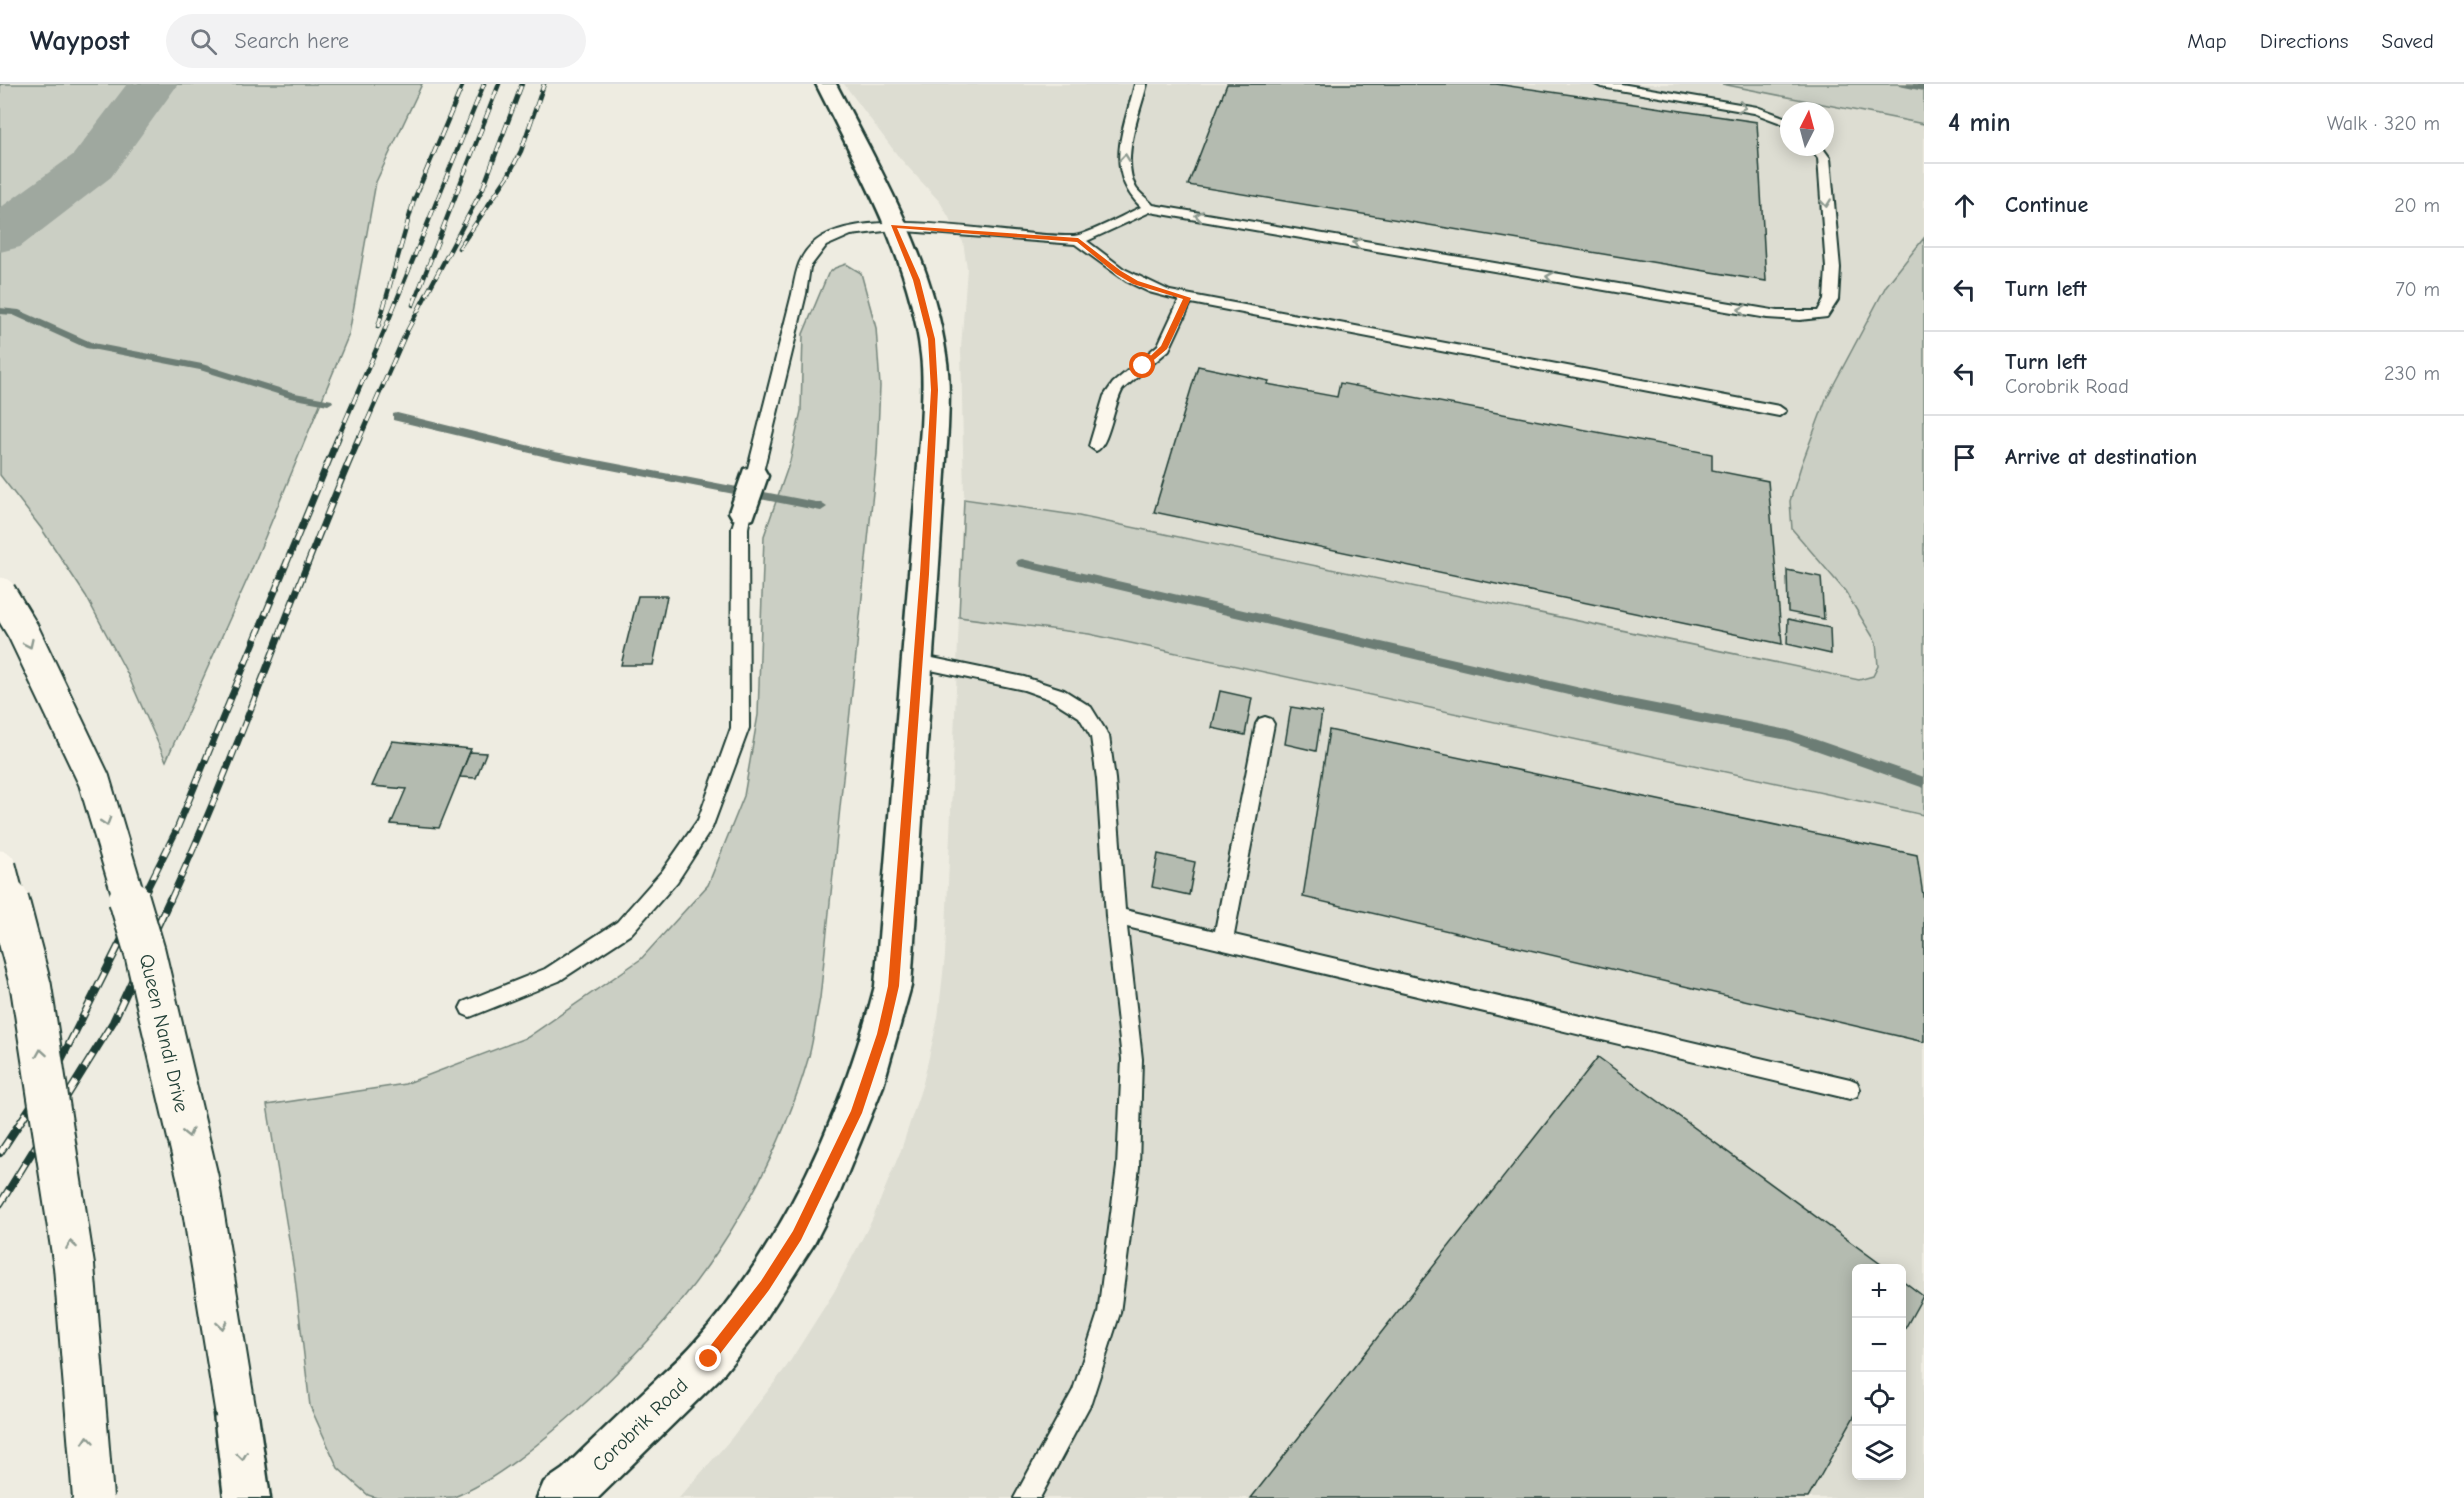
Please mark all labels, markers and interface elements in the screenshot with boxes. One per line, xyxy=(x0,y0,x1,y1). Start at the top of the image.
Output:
search box xyxy=(166,14,586,68)
text: Waypost xyxy=(30,25,130,57)
icon: search xyxy=(187,25,220,58)
text: Search here xyxy=(235,28,349,54)
text: Map xyxy=(2187,29,2227,53)
text: Directions xyxy=(2260,29,2349,53)
text: Saved xyxy=(2382,29,2434,53)
one-way arrow xyxy=(1736,99,1746,112)
north arrow xyxy=(1780,102,1834,156)
text: 4 min xyxy=(1948,108,2011,138)
text: Walk · 320 m xyxy=(2327,112,2440,135)
one-way arrow xyxy=(1119,154,1131,163)
icon: ahead xyxy=(1948,189,1981,222)
text: Continue xyxy=(2005,192,2088,218)
text: 20 m xyxy=(2394,194,2440,217)
one-way arrow xyxy=(1819,198,1832,207)
one-way arrow xyxy=(1195,210,1205,223)
one-way arrow xyxy=(1353,237,1363,250)
one-way arrow xyxy=(1545,271,1554,283)
icon: left xyxy=(1948,273,1981,306)
text: Turn left xyxy=(2005,276,2087,302)
text: 70 m xyxy=(2395,278,2440,301)
one-way arrow xyxy=(1737,304,1747,317)
text: Turn left xyxy=(2005,349,2087,375)
route start xyxy=(1129,352,1155,378)
icon: left xyxy=(1948,357,1981,390)
text: 230 m xyxy=(2384,362,2440,385)
text: Corobrik Road xyxy=(2005,375,2129,398)
icon: arrive xyxy=(1948,441,1981,474)
text: Arrive at destination xyxy=(2005,444,2197,470)
one-way arrow xyxy=(22,637,34,648)
one-way arrow xyxy=(99,817,111,827)
street label: Queen Nandi Drive xyxy=(135,952,193,1114)
one-way arrow xyxy=(36,1048,48,1057)
one-way arrow xyxy=(180,1128,193,1138)
one-way arrow xyxy=(65,1241,78,1251)
map controls xyxy=(1852,1264,1906,1480)
button: + xyxy=(1852,1264,1906,1318)
button: − xyxy=(1852,1318,1906,1372)
one-way arrow xyxy=(215,1319,228,1329)
route end xyxy=(695,1345,721,1371)
button: locate xyxy=(1852,1372,1906,1426)
street label: Corobrik Road xyxy=(587,1374,693,1476)
button: layers xyxy=(1852,1426,1906,1480)
one-way arrow xyxy=(82,1435,95,1444)
one-way arrow xyxy=(235,1452,248,1461)

